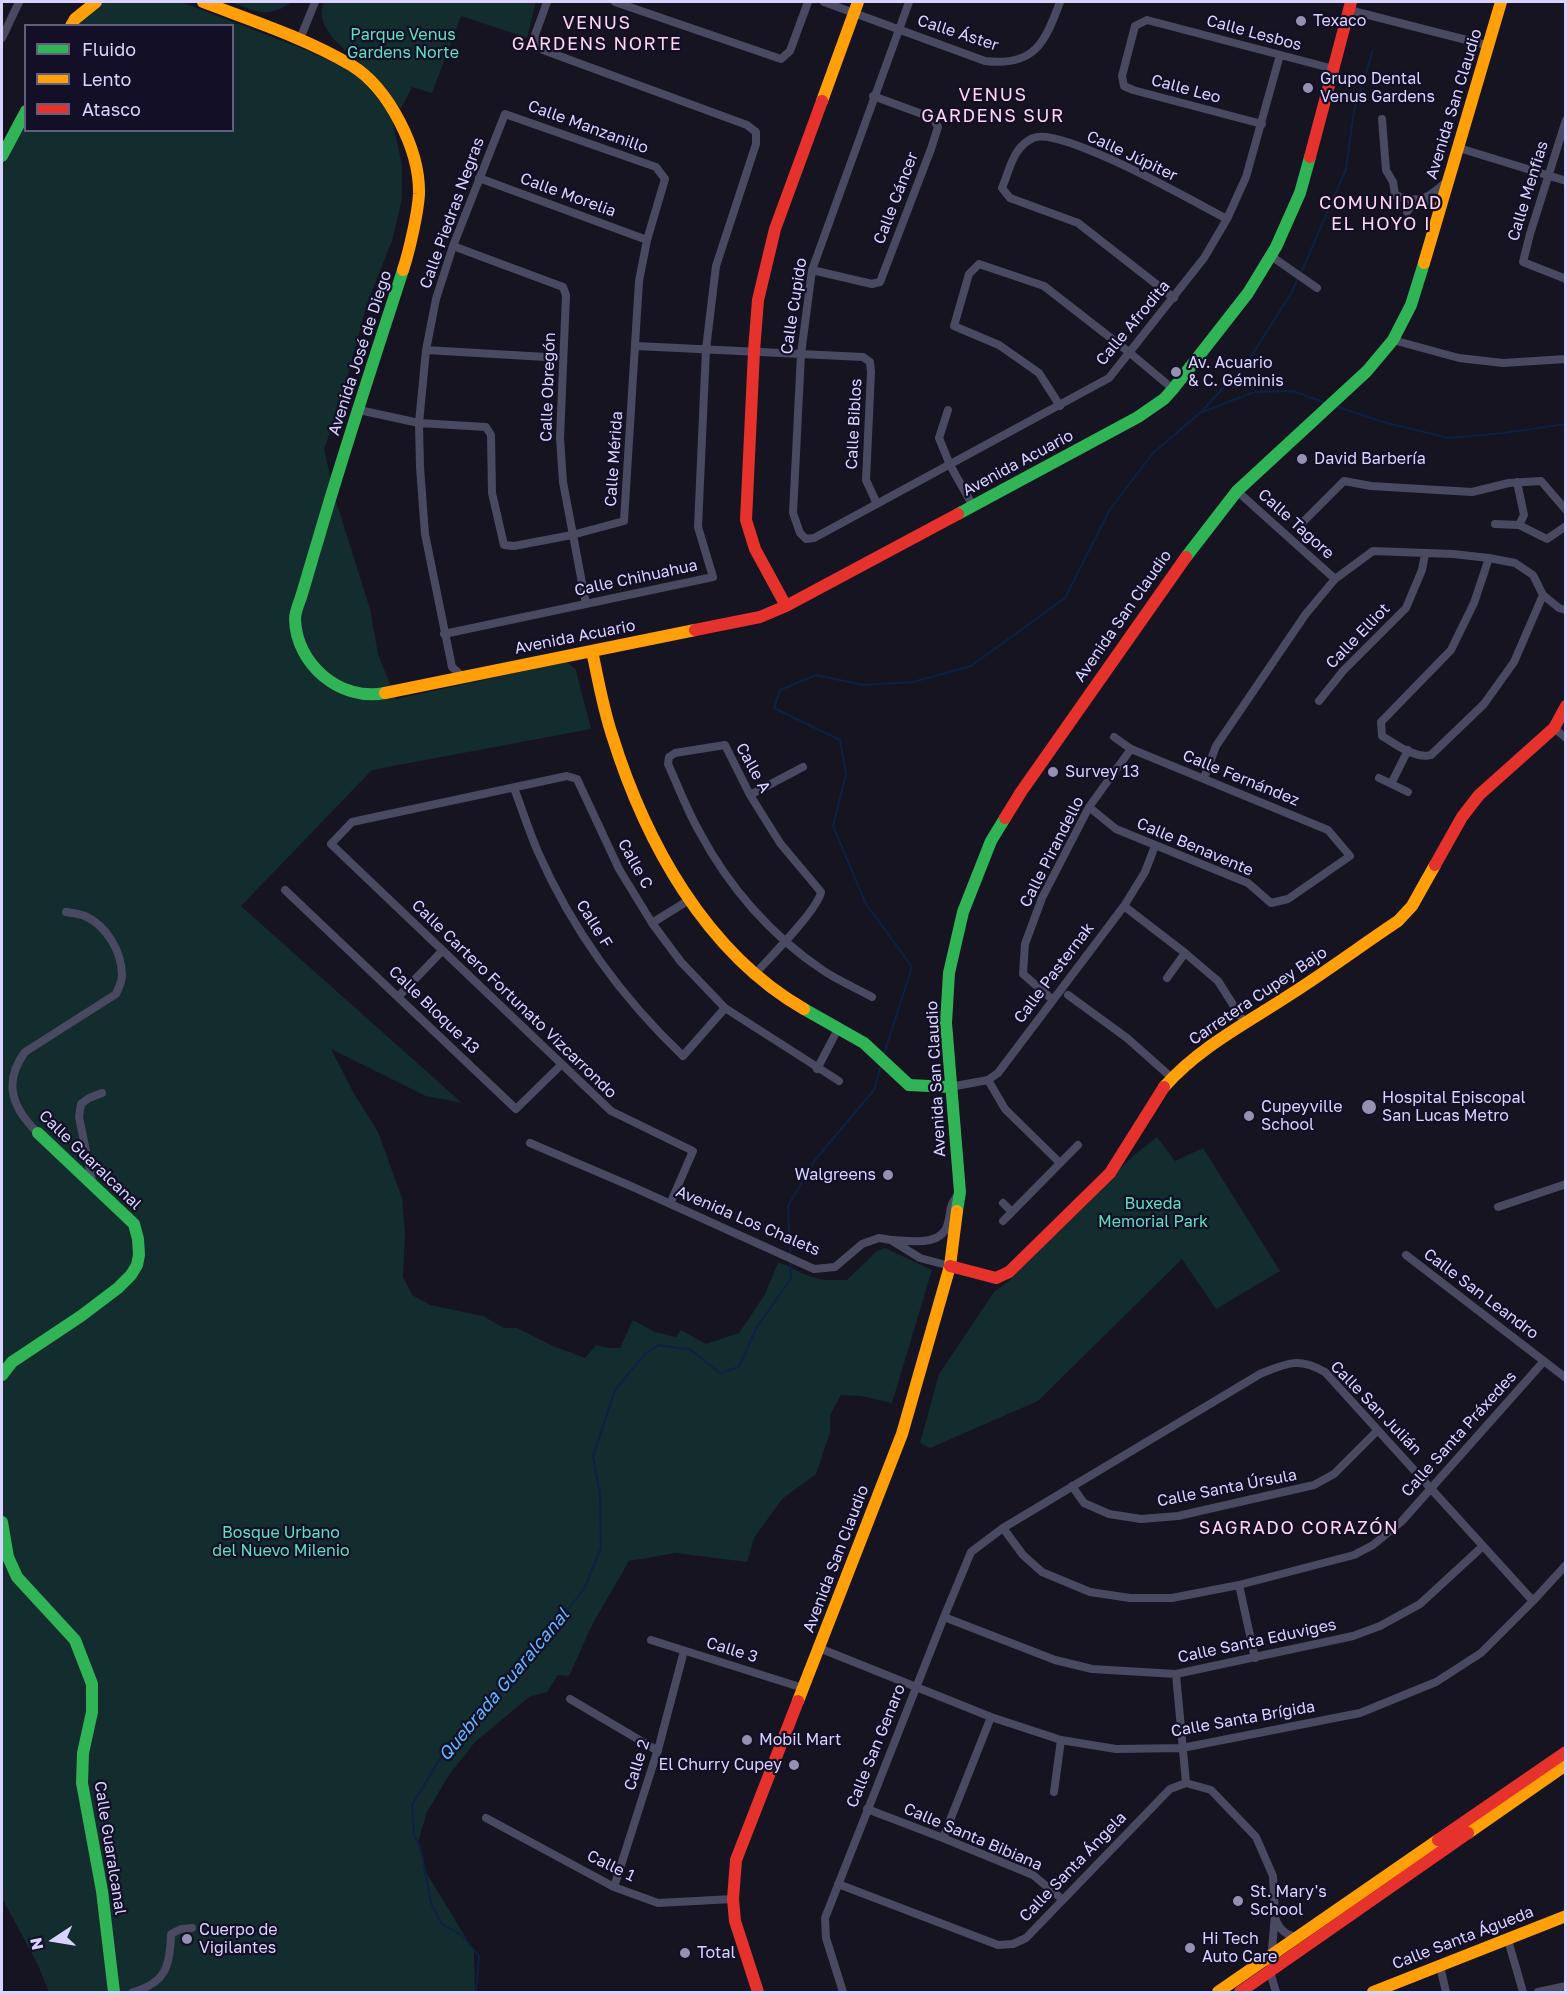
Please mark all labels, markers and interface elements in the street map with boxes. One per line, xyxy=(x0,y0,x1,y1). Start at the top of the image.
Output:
street label: Calle Áster xyxy=(915,11,1001,55)
street label: Calle Lesbos xyxy=(1204,11,1304,55)
place label: Texaco xyxy=(1313,11,1366,31)
district label: VENUS GARDENS NORTE xyxy=(512,12,682,54)
marker: Texaco xyxy=(1294,14,1308,28)
legend xyxy=(24,24,234,132)
park label: Parque Venus Gardens Norte xyxy=(347,25,459,63)
street label: Avenida San Claudio xyxy=(1422,26,1486,182)
text: Fluido xyxy=(82,38,136,60)
text: Lento xyxy=(82,68,131,90)
place label: Grupo Dental Venus Gardens xyxy=(1320,69,1435,107)
street label: Calle Leo xyxy=(1149,71,1223,107)
marker: Grupo Dental Venus Gardens xyxy=(1301,81,1315,95)
district label: VENUS GARDENS SUR xyxy=(921,84,1065,127)
street label: Calle Manzanillo xyxy=(525,96,651,158)
text: Atasco xyxy=(82,98,141,120)
street label: Calle Júpiter xyxy=(1084,127,1180,185)
street label: Calle Piedras Negras xyxy=(416,135,488,291)
street label: Calle Menfias xyxy=(1504,139,1552,243)
street label: Calle Cáncer xyxy=(870,149,922,247)
street label: Calle Morelia xyxy=(518,169,618,221)
district label: COMUNIDAD EL HOYO I xyxy=(1319,192,1443,234)
street label: Calle Cupido xyxy=(777,256,811,356)
street label: Avenida José de Diego xyxy=(324,268,396,438)
street label: Calle Afrodita xyxy=(1092,277,1174,369)
street label: Calle Obregón xyxy=(536,332,560,442)
place label: Av. Acuario & C. Géminis xyxy=(1188,353,1284,391)
marker: Av. Acuario & C. Géminis xyxy=(1169,365,1183,379)
street label: Calle Biblos xyxy=(842,378,866,470)
street label: Calle Mérida xyxy=(601,411,627,507)
street label: Avenida Acuario xyxy=(959,426,1077,500)
place label: David Barbería xyxy=(1314,449,1426,469)
marker: David Barbería xyxy=(1295,452,1309,466)
street label: Calle Tagore xyxy=(1254,485,1338,563)
street label: Avenida San Claudio xyxy=(1070,546,1176,686)
street label: Calle Chihuahua xyxy=(573,556,699,600)
street label: Calle Elliot xyxy=(1322,599,1394,673)
street label: Avenida Acuario xyxy=(513,616,637,658)
street label: Calle A xyxy=(732,740,774,796)
street label: Calle Fernández xyxy=(1180,746,1302,810)
place label: Survey 13 xyxy=(1065,762,1139,782)
marker: Survey 13 xyxy=(1046,765,1060,779)
street label: Calle Pirandello xyxy=(1016,793,1088,911)
street label: Calle Benavente xyxy=(1134,814,1256,880)
street label: Calle C xyxy=(613,836,657,892)
street label: Calle Cartero Fortunato Vizcarrondo xyxy=(407,896,621,1102)
street label: Calle F xyxy=(572,897,616,951)
street label: Calle Pasternak xyxy=(1010,919,1098,1027)
street label: Carretera Cupey Bajo xyxy=(1185,943,1331,1049)
street label: Calle Bloque 13 xyxy=(385,962,483,1058)
street label: Avenida San Claudio xyxy=(922,1000,950,1158)
place label: Hospital Episcopal San Lucas Metro xyxy=(1382,1088,1526,1126)
place label: Cupeyville School xyxy=(1261,1097,1342,1135)
marker: Hospital Episcopal San Lucas Metro xyxy=(1360,1098,1378,1116)
street label: Calle Guaralcanal xyxy=(35,1106,145,1214)
marker: Cupeyville School xyxy=(1242,1109,1256,1123)
place label: Walgreens xyxy=(794,1165,876,1185)
marker: Walgreens xyxy=(881,1168,895,1182)
street label: Avenida Los Chalets xyxy=(673,1182,823,1260)
park label: Buxeda Memorial Park xyxy=(1098,1194,1208,1232)
street label: Calle San Leandro xyxy=(1420,1244,1542,1344)
street label: Calle San Julián xyxy=(1326,1357,1426,1459)
street label: Calle Santa Práxedes xyxy=(1397,1367,1521,1501)
street label: Calle Santa Úrsula xyxy=(1156,1465,1298,1511)
street label: Avenida San Claudio xyxy=(799,1483,873,1635)
district label: SAGRADO CORAZÓN xyxy=(1199,1517,1399,1539)
park label: Bosque Urbano del Nuevo Milenio xyxy=(212,1523,350,1561)
water label: Quebrada Guaralcanal xyxy=(434,1605,574,1765)
street label: Calle Santa Eduviges xyxy=(1176,1615,1338,1667)
street label: Calle 3 xyxy=(704,1633,760,1667)
street label: Calle San Genaro xyxy=(842,1681,910,1811)
street label: Calle Santa Brígida xyxy=(1169,1697,1317,1741)
place label: Mobil Mart xyxy=(759,1730,841,1750)
marker: Mobil Mart xyxy=(740,1733,754,1747)
street label: Calle 2 xyxy=(620,1737,654,1793)
place label: El Churry Cupey xyxy=(658,1755,782,1775)
marker: El Churry Cupey xyxy=(787,1758,801,1772)
street label: Calle Guaralcanal xyxy=(90,1780,130,1916)
street label: Calle Santa Bibiana xyxy=(901,1799,1045,1875)
street label: Calle Santa Ángela xyxy=(1016,1808,1130,1926)
street label: Calle 1 xyxy=(584,1846,638,1886)
place label: St. Mary's School xyxy=(1250,1882,1327,1920)
marker: St. Mary's School xyxy=(1231,1894,1245,1908)
street label: Calle Santa Águeda xyxy=(1390,1902,1536,1974)
north arrow xyxy=(24,1910,84,1970)
place label: Cuerpo de Vigilantes xyxy=(199,1920,278,1958)
place label: Hi Tech Auto Care xyxy=(1202,1929,1277,1967)
marker: Cuerpo de Vigilantes xyxy=(180,1932,194,1946)
text: N xyxy=(25,1936,47,1952)
marker: Hi Tech Auto Care xyxy=(1183,1941,1197,1955)
place label: Total xyxy=(697,1943,736,1963)
marker: Total xyxy=(678,1946,692,1960)

